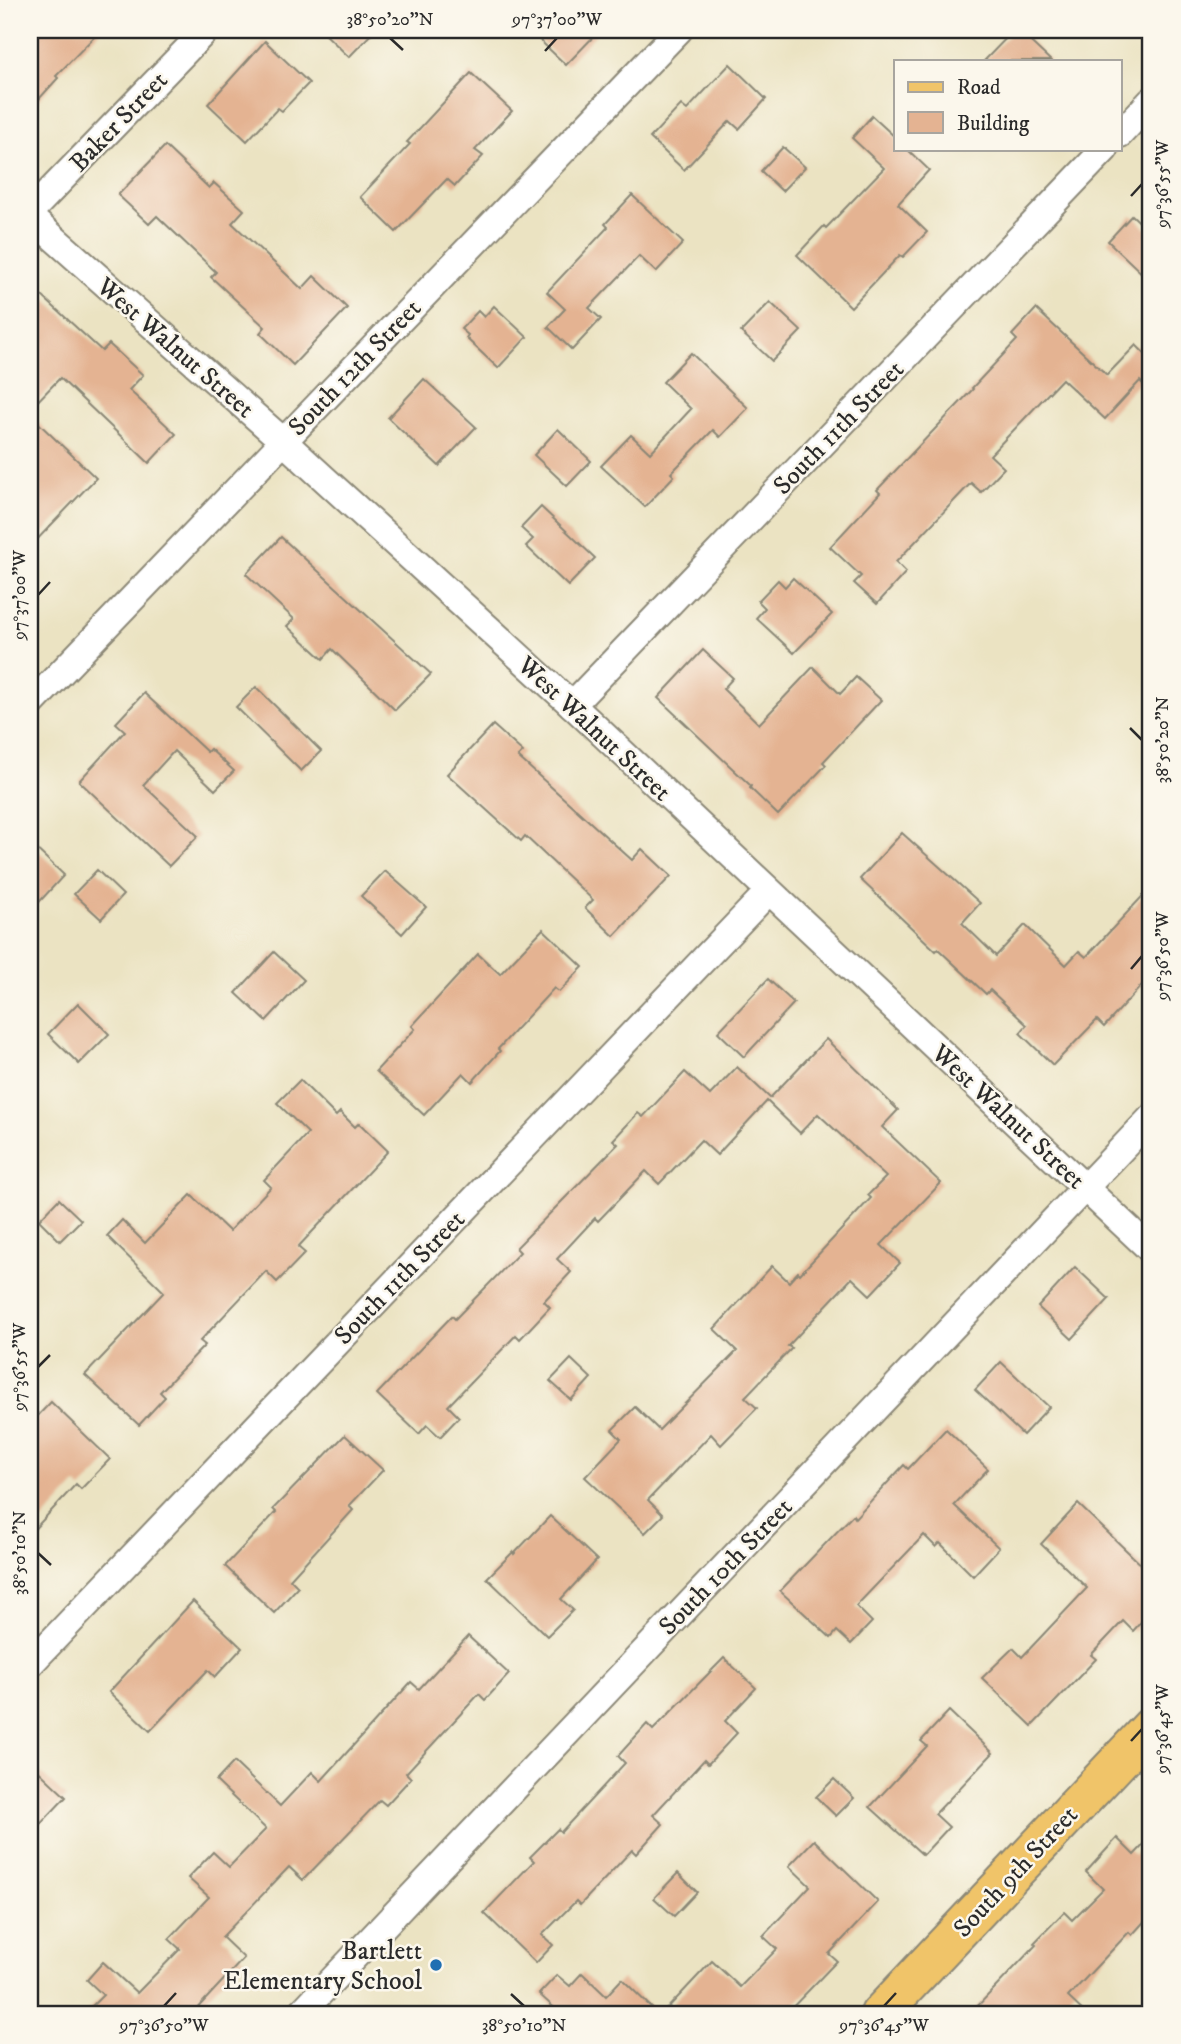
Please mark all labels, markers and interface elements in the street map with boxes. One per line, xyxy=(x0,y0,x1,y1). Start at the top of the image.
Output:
text: 38°50'20"N xyxy=(347,9,434,31)
text: 97°37'00"W xyxy=(511,9,602,31)
legend xyxy=(894,60,1122,150)
street label: Baker Street xyxy=(63,65,175,179)
text: Road xyxy=(957,75,1001,101)
text: Building xyxy=(957,111,1030,137)
text: 97°36'55"W xyxy=(1152,139,1174,229)
street label: West Walnut Street xyxy=(89,270,261,426)
street label: South 12th Street xyxy=(281,293,429,443)
street label: South 11th Street xyxy=(767,354,912,502)
text: 97°37'00"W xyxy=(9,550,31,641)
street label: West Walnut Street xyxy=(509,649,678,809)
text: 38°50'20"N xyxy=(1152,696,1174,783)
text: 97°36'50"W xyxy=(1152,911,1174,1001)
street label: West Walnut Street xyxy=(923,1037,1092,1197)
street label: South 11th Street xyxy=(328,1204,473,1352)
text: 97°36'55"W xyxy=(9,1322,31,1412)
street label: South 10th Street xyxy=(652,1491,800,1643)
text: 38°50'10"N xyxy=(9,1510,31,1595)
text: 97°36'45"W xyxy=(1152,1684,1174,1775)
street label: South 9th Street xyxy=(947,1799,1086,1945)
place label: Bartlett Elementary School xyxy=(223,1935,422,1998)
marker: Bartlett Elementary School xyxy=(428,1957,444,1973)
text: 97°36'50"W xyxy=(119,2015,209,2037)
text: 38°50'10"N xyxy=(482,2015,567,2037)
text: 97°36'45"W xyxy=(838,2015,929,2037)

